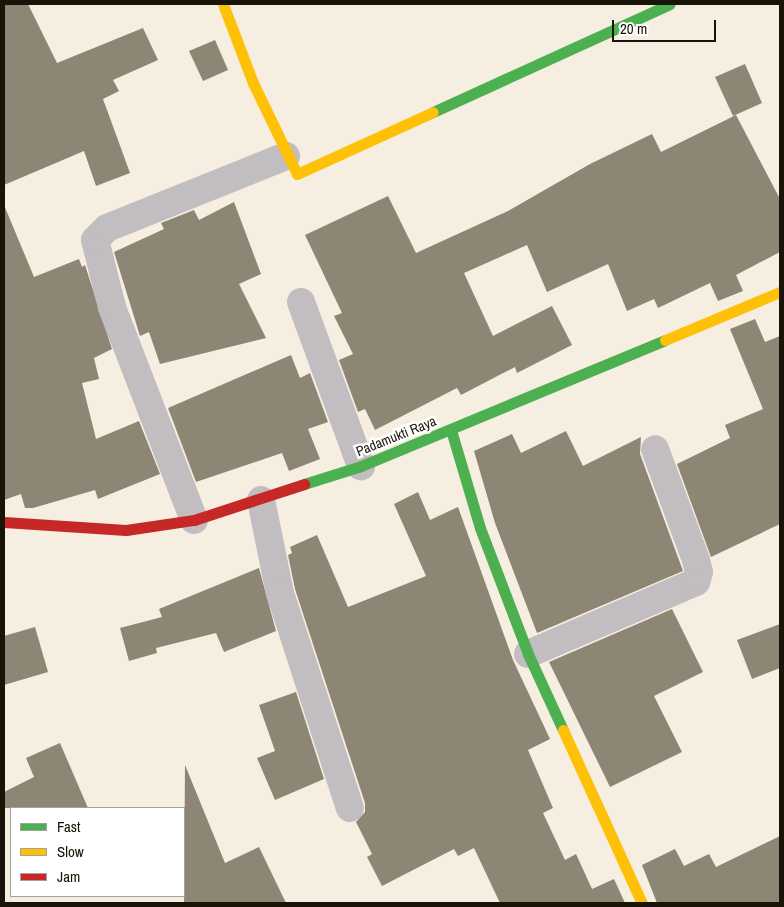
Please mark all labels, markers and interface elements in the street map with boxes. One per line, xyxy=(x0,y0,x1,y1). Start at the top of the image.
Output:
scale bar xyxy=(614,10,718,42)
text: 20 m xyxy=(620,18,647,39)
street label: Padamukti Raya xyxy=(354,412,438,460)
legend xyxy=(10,807,185,897)
text: Fast xyxy=(57,816,80,837)
text: Slow xyxy=(57,841,84,862)
text: Jam xyxy=(57,866,80,887)

